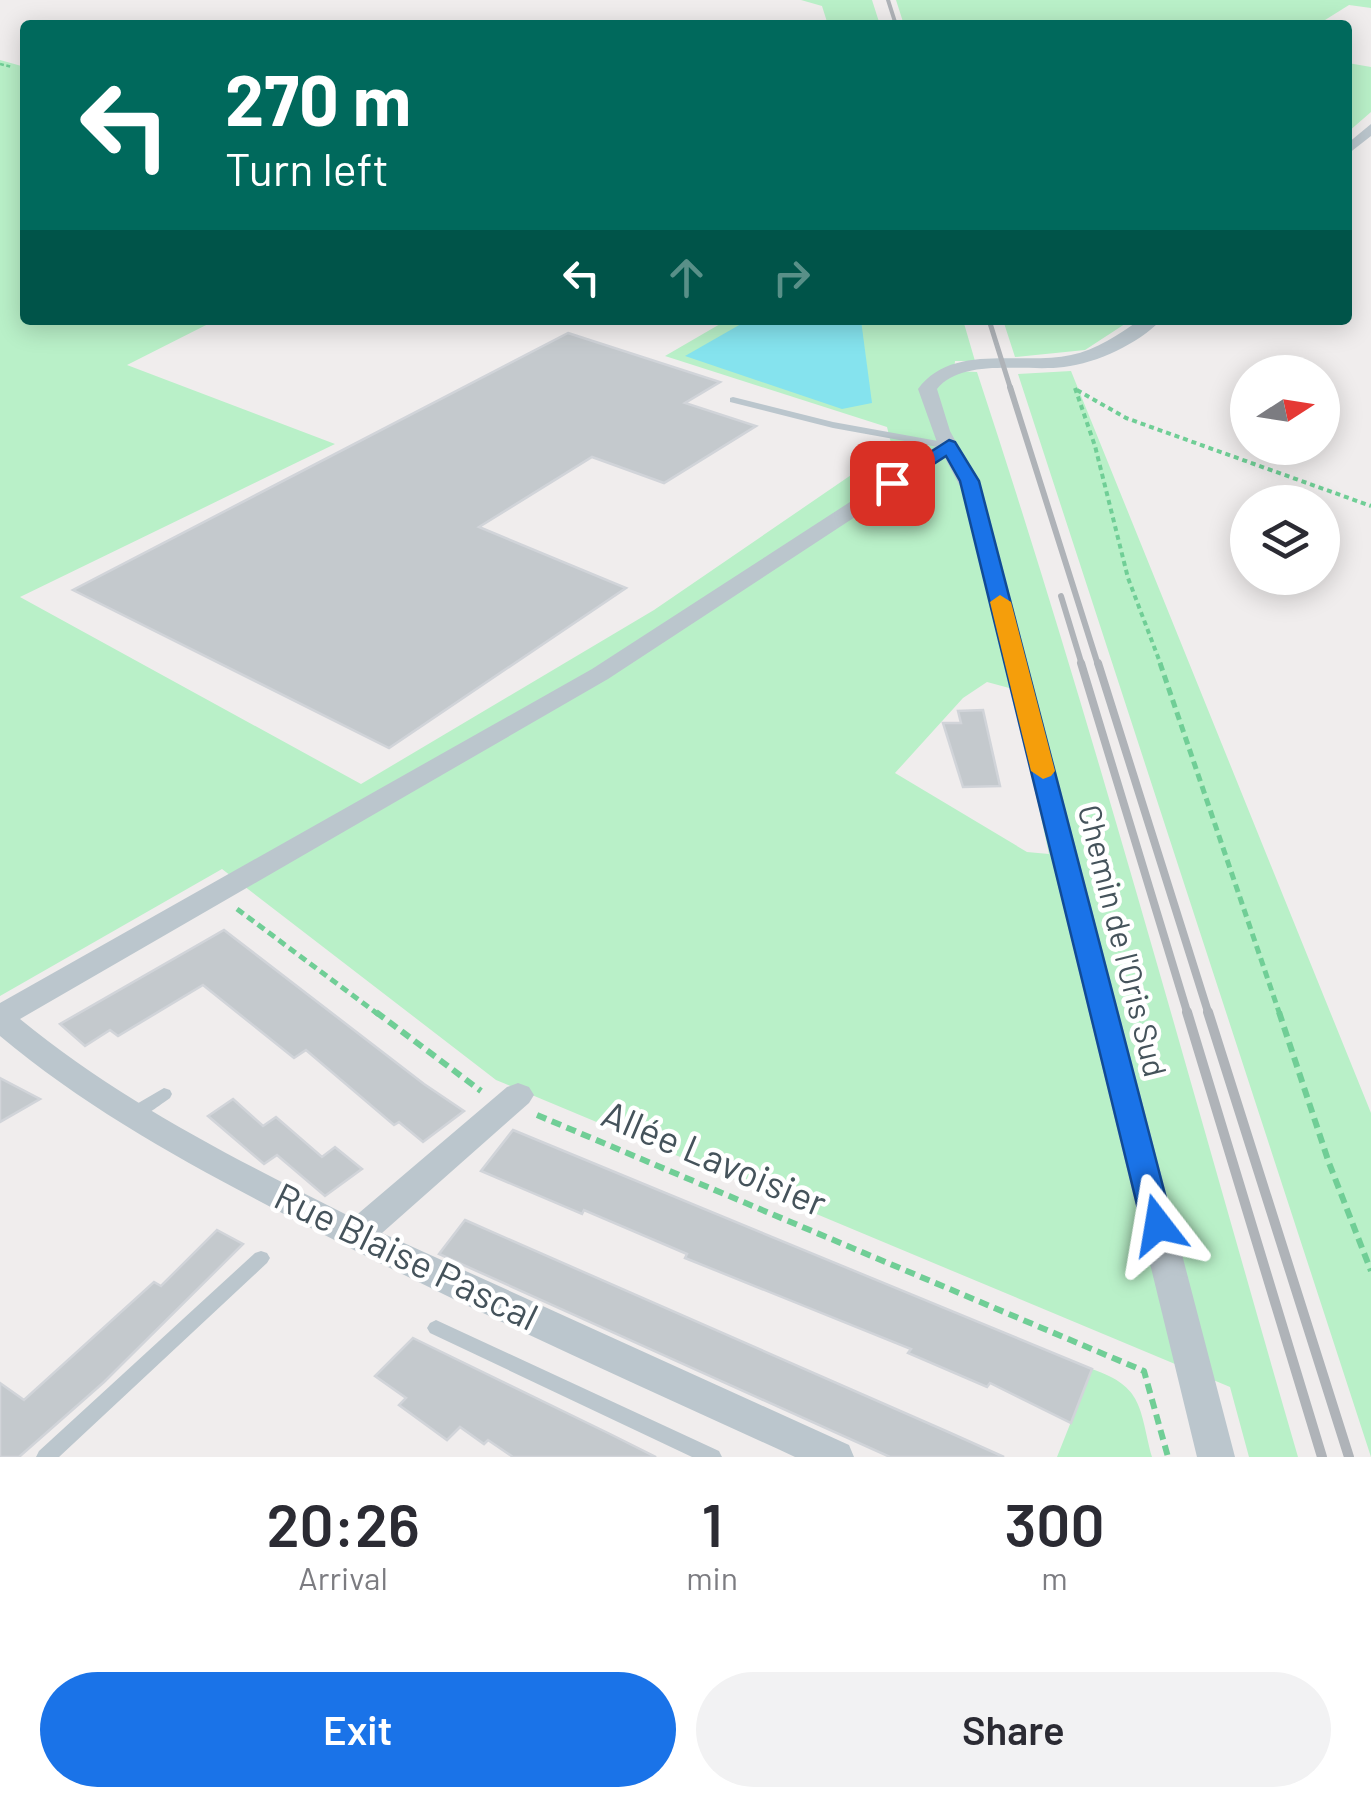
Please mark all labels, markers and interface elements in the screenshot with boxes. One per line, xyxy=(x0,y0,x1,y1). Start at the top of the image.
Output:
text: 270 m xyxy=(225,56,411,140)
icon: left xyxy=(60,60,190,190)
text: Turn left xyxy=(225,141,389,195)
icon: left xyxy=(554,250,609,305)
icon: ahead xyxy=(659,250,714,305)
icon: right xyxy=(764,250,819,305)
north arrow xyxy=(1230,355,1340,465)
map controls xyxy=(1230,355,1340,595)
pin xyxy=(850,441,935,526)
icon: arrive xyxy=(865,456,920,511)
button: layers xyxy=(1230,485,1340,595)
street label: Chemin de l'Oris Sud xyxy=(1072,801,1176,1081)
street label: Allée Lavoisier xyxy=(596,1089,834,1225)
street label: Rue Blaise Pascal xyxy=(268,1172,546,1339)
position arrow xyxy=(1106,1173,1210,1277)
text: 20:26 xyxy=(266,1487,420,1559)
text: 1 xyxy=(702,1487,723,1559)
text: 300 xyxy=(1004,1487,1105,1559)
text: Arrival xyxy=(298,1558,388,1596)
text: min xyxy=(686,1558,738,1596)
text: m xyxy=(1041,1558,1068,1596)
button: Exit xyxy=(40,1672,676,1787)
button: Share xyxy=(696,1672,1331,1787)

